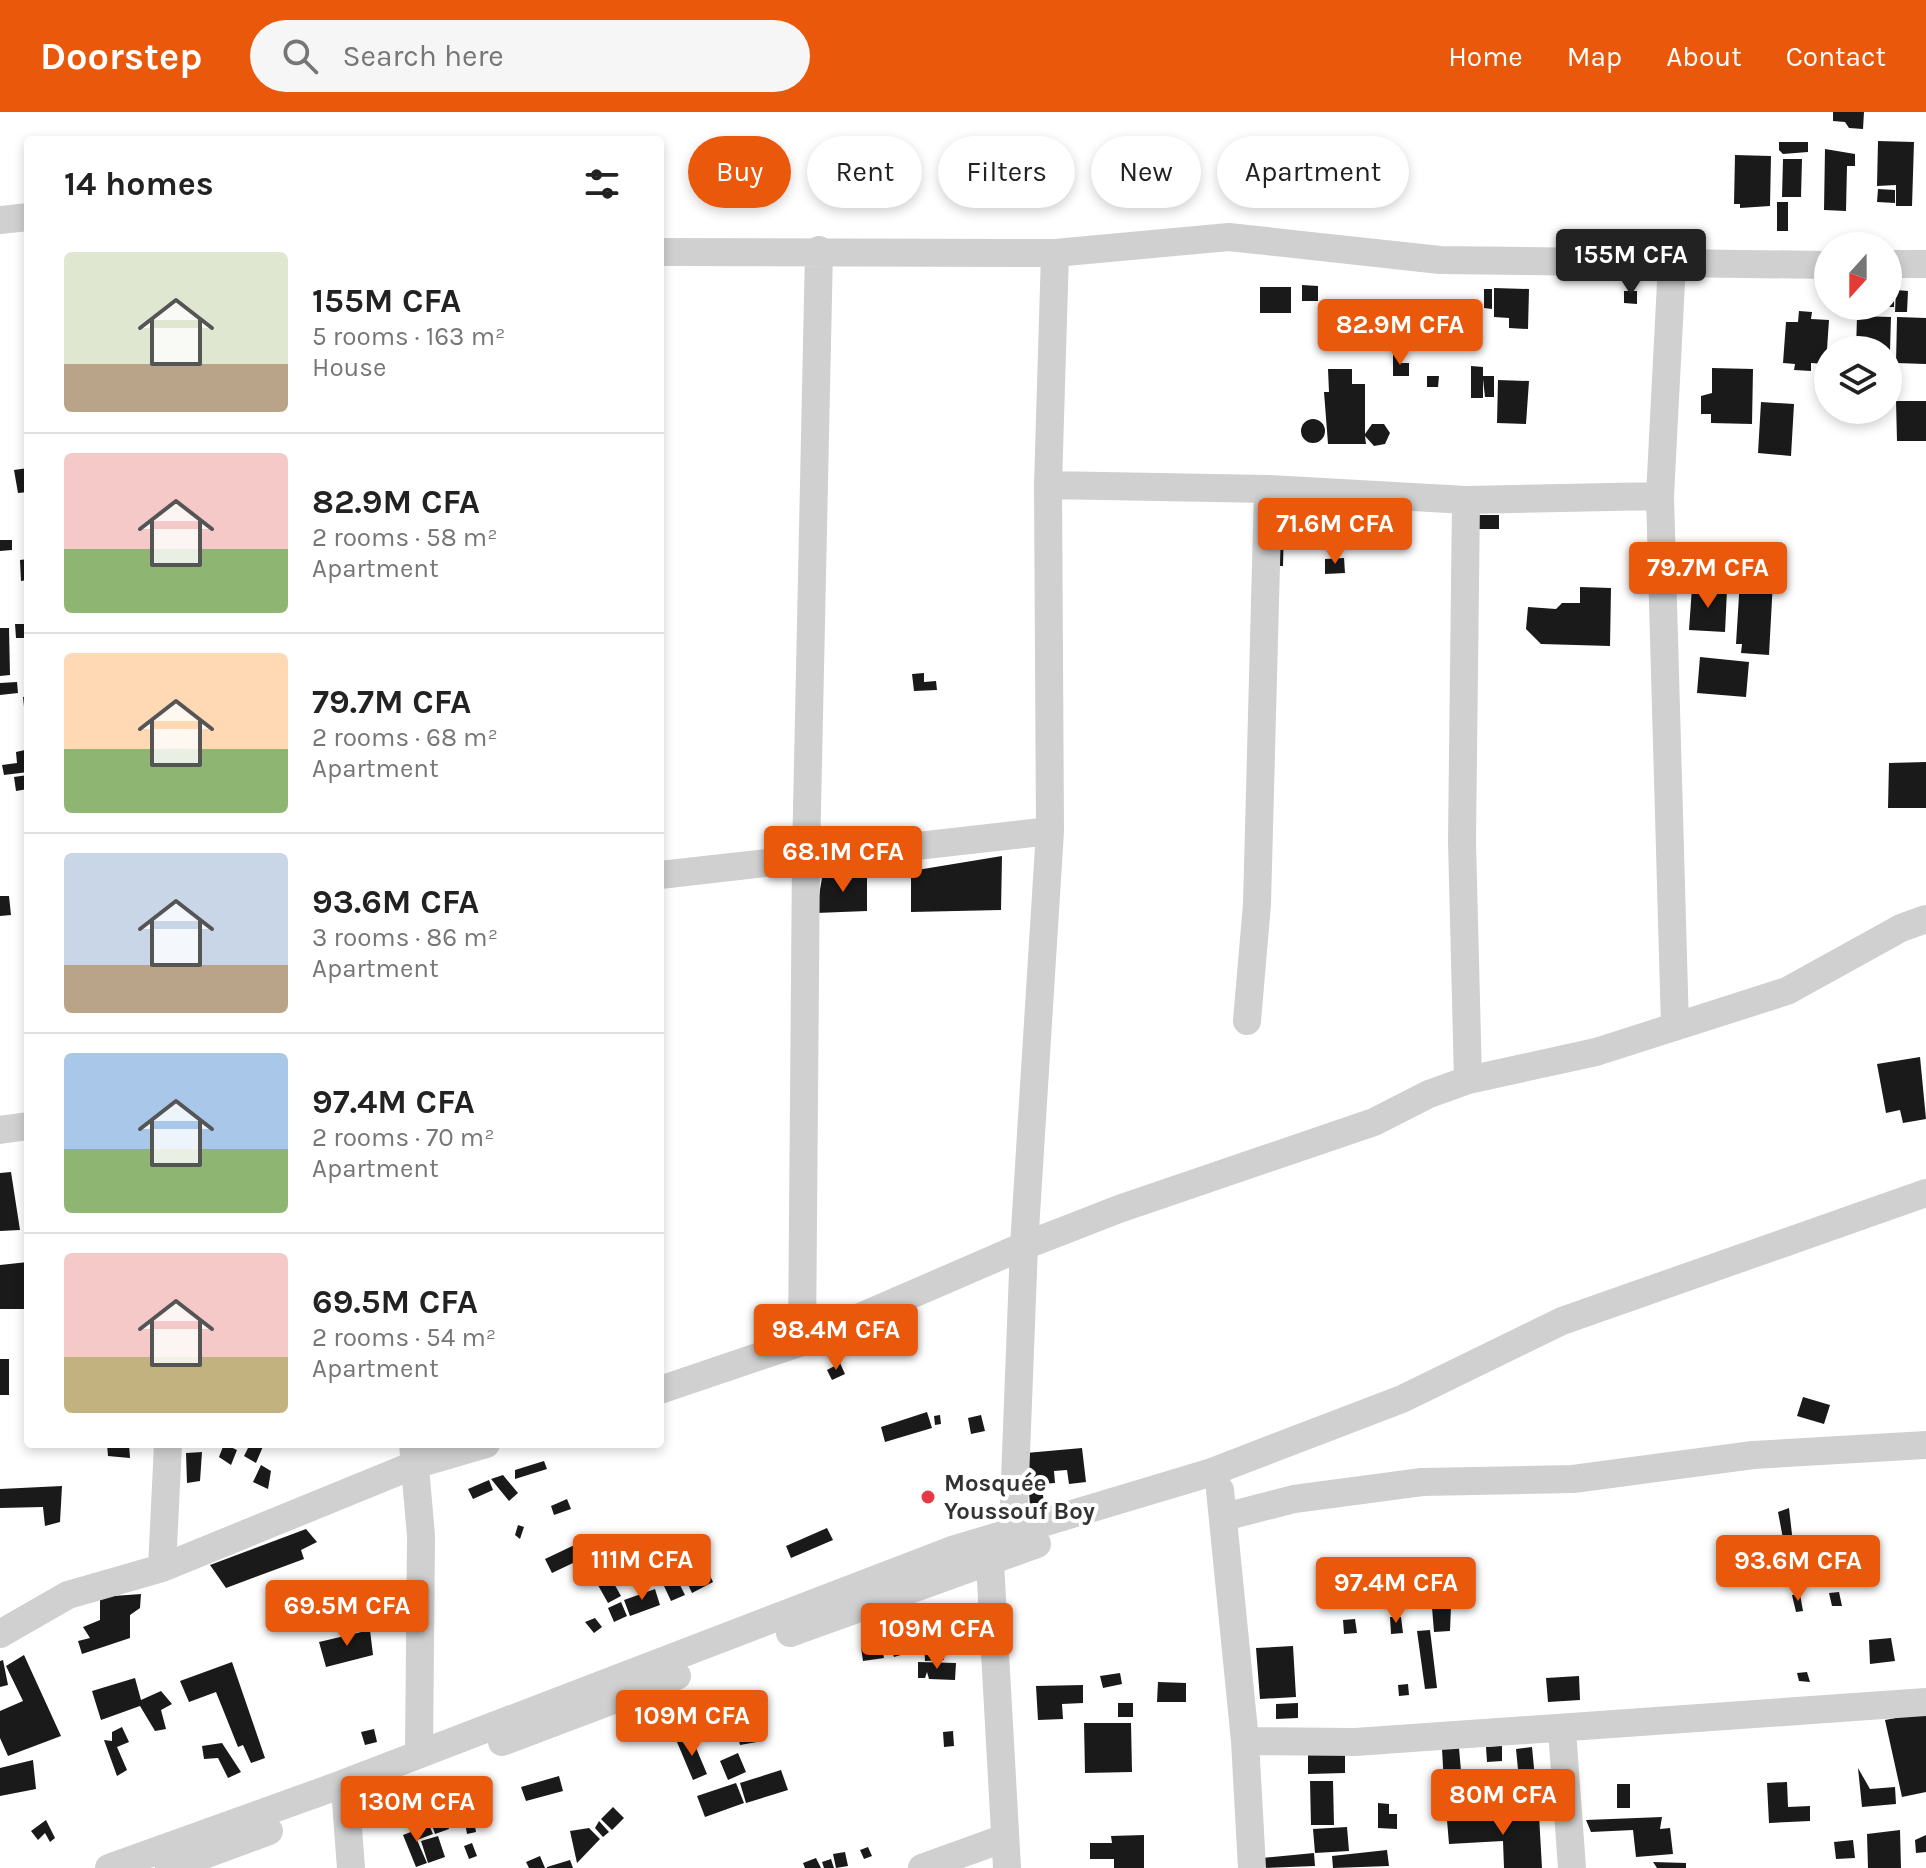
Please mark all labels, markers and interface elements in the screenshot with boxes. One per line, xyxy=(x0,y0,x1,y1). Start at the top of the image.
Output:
search box xyxy=(250,20,810,92)
text: Doorstep xyxy=(40,34,202,79)
icon: search xyxy=(278,34,322,78)
text: Search here xyxy=(342,38,504,74)
text: Home xyxy=(1448,40,1523,73)
text: Map xyxy=(1567,40,1622,73)
text: About xyxy=(1666,40,1742,73)
text: Contact xyxy=(1786,40,1886,73)
chip: Buy xyxy=(688,136,791,208)
chip: Rent xyxy=(807,136,922,208)
chip: Filters xyxy=(938,136,1075,208)
chip: New xyxy=(1091,136,1201,208)
chip: Apartment xyxy=(1217,136,1409,208)
icon: filters xyxy=(580,162,624,206)
text: 14 homes xyxy=(64,164,214,204)
pin: 155M CFA xyxy=(1548,229,1714,297)
north arrow xyxy=(1814,232,1902,320)
map controls xyxy=(1814,232,1902,424)
text: 155M CFA xyxy=(1574,239,1688,270)
text: 155M CFA xyxy=(312,281,461,321)
icon: home xyxy=(128,284,224,380)
pin: 82.9M CFA xyxy=(1308,299,1492,367)
text: 82.9M CFA xyxy=(1336,309,1464,340)
text: 5 rooms · 163 m² xyxy=(312,321,505,352)
button: layers xyxy=(1814,336,1902,424)
text: House xyxy=(312,352,386,383)
text: 82.9M CFA xyxy=(312,482,480,522)
icon: home xyxy=(128,485,224,581)
pin: 71.6M CFA xyxy=(1243,498,1427,566)
text: 71.6M CFA xyxy=(1276,508,1394,539)
text: 2 rooms · 58 m² xyxy=(312,522,498,553)
pin: 79.7M CFA xyxy=(1616,542,1800,610)
text: 79.7M CFA xyxy=(1647,552,1769,583)
text: Apartment xyxy=(312,553,439,584)
text: 79.7M CFA xyxy=(312,682,471,722)
icon: home xyxy=(128,685,224,781)
text: 2 rooms · 68 m² xyxy=(312,722,498,753)
text: Apartment xyxy=(312,753,439,784)
pin: 68.1M CFA xyxy=(751,826,935,894)
text: 68.1M CFA xyxy=(782,836,904,867)
text: 93.6M CFA xyxy=(312,882,479,922)
icon: home xyxy=(128,885,224,981)
text: 3 rooms · 86 m² xyxy=(312,922,498,953)
text: Apartment xyxy=(312,953,439,984)
text: 97.4M CFA xyxy=(312,1082,475,1122)
icon: home xyxy=(128,1085,224,1181)
text: 2 rooms · 70 m² xyxy=(312,1122,495,1153)
text: Apartment xyxy=(312,1153,439,1184)
text: 69.5M CFA xyxy=(312,1282,478,1322)
icon: home xyxy=(128,1285,224,1381)
pin: 98.4M CFA xyxy=(744,1304,928,1372)
text: 98.4M CFA xyxy=(772,1314,900,1345)
text: 2 rooms · 54 m² xyxy=(312,1322,496,1353)
text: Apartment xyxy=(312,1353,439,1384)
place label: Mosquée Youssouf Boy xyxy=(944,1469,1095,1525)
marker: Mosquée Youssouf Boy xyxy=(919,1488,937,1506)
pin: 111M CFA xyxy=(559,1534,725,1602)
pin: 93.6M CFA xyxy=(1706,1535,1890,1603)
text: 111M CFA xyxy=(591,1544,693,1575)
text: 93.6M CFA xyxy=(1734,1545,1862,1576)
pin: 97.4M CFA xyxy=(1304,1557,1488,1625)
text: 97.4M CFA xyxy=(1334,1567,1458,1598)
pin: 69.5M CFA xyxy=(255,1580,439,1648)
text: 69.5M CFA xyxy=(284,1590,410,1621)
pin: 109M CFA xyxy=(854,1603,1020,1671)
text: 109M CFA xyxy=(879,1613,995,1644)
pin: 109M CFA xyxy=(609,1690,775,1758)
text: 109M CFA xyxy=(634,1700,750,1731)
pin: 80M CFA xyxy=(1429,1769,1577,1837)
pin: 130M CFA xyxy=(334,1776,500,1844)
text: 80M CFA xyxy=(1449,1779,1557,1810)
text: 130M CFA xyxy=(359,1786,475,1817)

